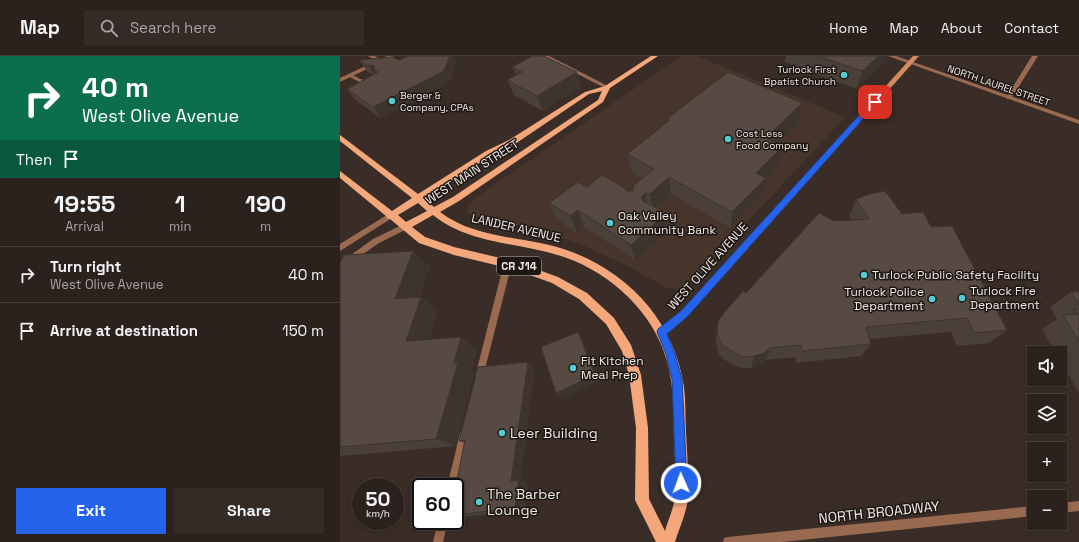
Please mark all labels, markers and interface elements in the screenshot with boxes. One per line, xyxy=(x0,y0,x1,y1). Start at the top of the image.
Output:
search box xyxy=(84,10,364,46)
text: Map xyxy=(20,15,60,40)
icon: search xyxy=(98,17,120,39)
text: Search here xyxy=(130,18,216,37)
text: Home xyxy=(829,19,867,37)
text: Map xyxy=(889,19,919,37)
text: About xyxy=(941,19,982,37)
text: Contact xyxy=(1004,19,1059,37)
street label: NORTH LAUREL STREET xyxy=(946,62,1052,109)
place label: Turlock First Bpatist Church xyxy=(764,63,836,88)
text: 40 m xyxy=(82,69,149,105)
marker: Turlock First Bpatist Church xyxy=(839,70,849,80)
icon: right xyxy=(16,72,68,124)
pin xyxy=(858,85,892,119)
place label: Berger & Company, CPAs xyxy=(400,89,474,114)
icon: arrive xyxy=(864,91,886,113)
marker: Berger & Company, CPAs xyxy=(387,96,397,106)
text: West Olive Avenue xyxy=(82,104,239,127)
place label: Cost Less Food Company xyxy=(736,127,808,152)
marker: Cost Less Food Company xyxy=(723,134,733,144)
street label: WEST MAIN STREET xyxy=(422,136,522,208)
icon: arrive xyxy=(60,148,82,170)
text: Then xyxy=(16,150,52,169)
text: 19:55 xyxy=(54,188,115,219)
text: 1 xyxy=(175,188,186,219)
text: 190 xyxy=(245,188,286,219)
place label: Oak Valley Community Bank xyxy=(618,208,716,238)
street label: LANDER AVENUE xyxy=(470,210,562,246)
text: Arrival xyxy=(65,218,104,235)
text: min xyxy=(169,218,191,235)
text: m xyxy=(260,218,271,235)
marker: Oak Valley Community Bank xyxy=(605,218,615,228)
street label: WEST OLIVE AVENUE xyxy=(664,219,752,313)
text: Turn right xyxy=(50,257,121,276)
road number: CR J14 xyxy=(497,257,541,275)
icon: right xyxy=(16,264,38,286)
text: 40 m xyxy=(288,265,324,284)
place label: Turlock Public Safety Facility xyxy=(872,267,1039,283)
marker: Turlock Public Safety Facility xyxy=(859,270,869,280)
text: West Olive Avenue xyxy=(50,276,164,293)
place label: Turlock Fire Department xyxy=(970,283,1040,313)
place label: Turlock Police Department xyxy=(844,284,924,314)
marker: Turlock Fire Department xyxy=(957,293,967,303)
marker: Turlock Police Department xyxy=(927,294,937,304)
icon: arrive xyxy=(16,320,38,342)
text: Arrive at destination xyxy=(50,321,198,340)
text: 150 m xyxy=(282,321,324,340)
map controls xyxy=(1027,346,1067,530)
button: sound xyxy=(1027,346,1067,386)
place label: Fit Kitchen Meal Prep xyxy=(581,353,644,383)
marker: Fit Kitchen Meal Prep xyxy=(568,363,578,373)
button: layers xyxy=(1027,394,1067,434)
place label: Leer Building xyxy=(510,424,598,442)
marker: Leer Building xyxy=(497,428,507,438)
button: + xyxy=(1027,442,1067,482)
position arrow xyxy=(660,462,702,504)
speed limit sign: 60 xyxy=(412,478,464,530)
place label: The Barber Lounge xyxy=(487,485,561,519)
text: 50 xyxy=(366,486,390,512)
button: Exit xyxy=(16,488,166,534)
button: Share xyxy=(174,488,324,534)
button: − xyxy=(1027,490,1067,530)
marker: The Barber Lounge xyxy=(474,497,484,507)
street label: NORTH BROADWAY xyxy=(817,497,941,527)
text: km/h xyxy=(366,507,390,520)

